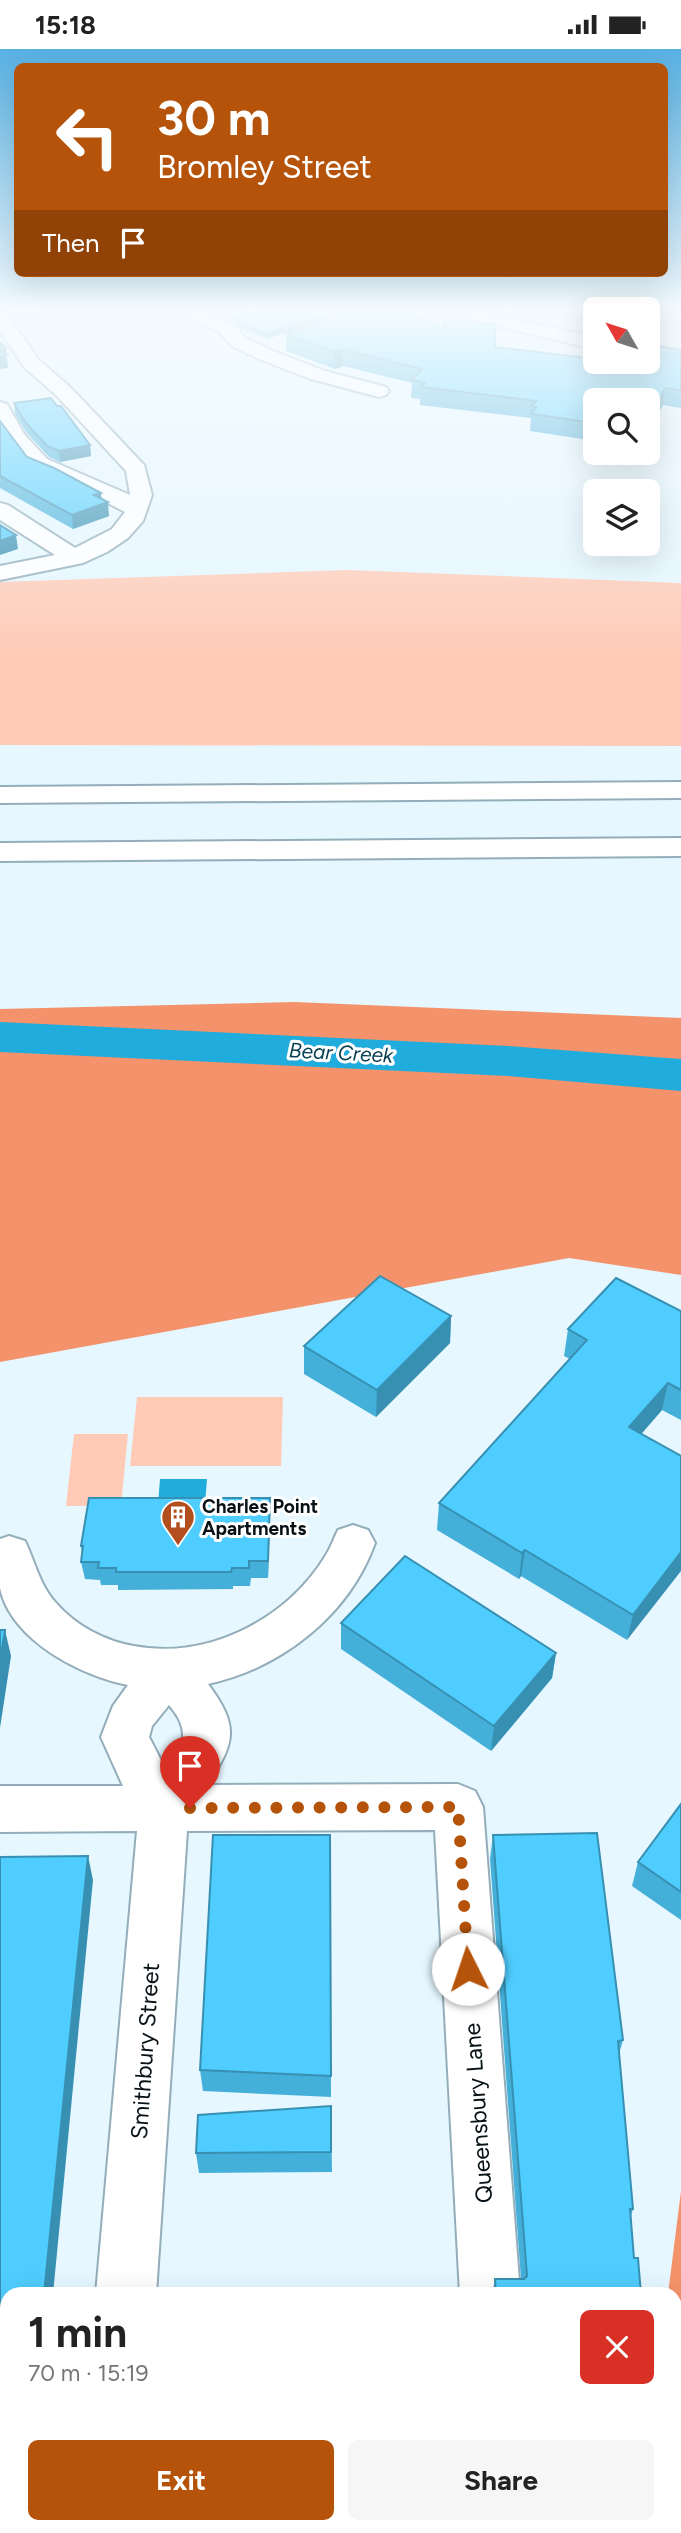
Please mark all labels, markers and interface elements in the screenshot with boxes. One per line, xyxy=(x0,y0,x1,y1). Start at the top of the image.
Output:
text: 15:18 xyxy=(35,9,96,41)
text: 30 m xyxy=(157,88,270,147)
icon: left xyxy=(42,91,133,182)
text: Bromley Street xyxy=(157,148,372,186)
icon: arrive xyxy=(114,224,152,262)
text: Then xyxy=(42,227,100,259)
north arrow xyxy=(583,297,660,375)
map controls xyxy=(583,297,660,556)
button: search xyxy=(583,388,660,465)
button: layers xyxy=(583,479,660,556)
water label: Bear Creek xyxy=(288,1037,395,1068)
place label: Charles Point Apartments xyxy=(202,1495,319,1540)
building icon: Charles Point Apartments xyxy=(159,1498,197,1547)
pin xyxy=(160,1736,220,1808)
icon: arrive xyxy=(171,1747,209,1785)
position arrow xyxy=(431,1932,505,2006)
street label: Smithbury Street xyxy=(125,1962,165,2140)
street label: Queensbury Lane xyxy=(458,2022,498,2204)
text: 1 min xyxy=(28,2307,127,2358)
button: close xyxy=(580,2310,654,2384)
text: 70 m · 15:19 xyxy=(28,2359,149,2387)
button: Exit xyxy=(28,2440,334,2520)
button: Share xyxy=(348,2440,654,2520)

